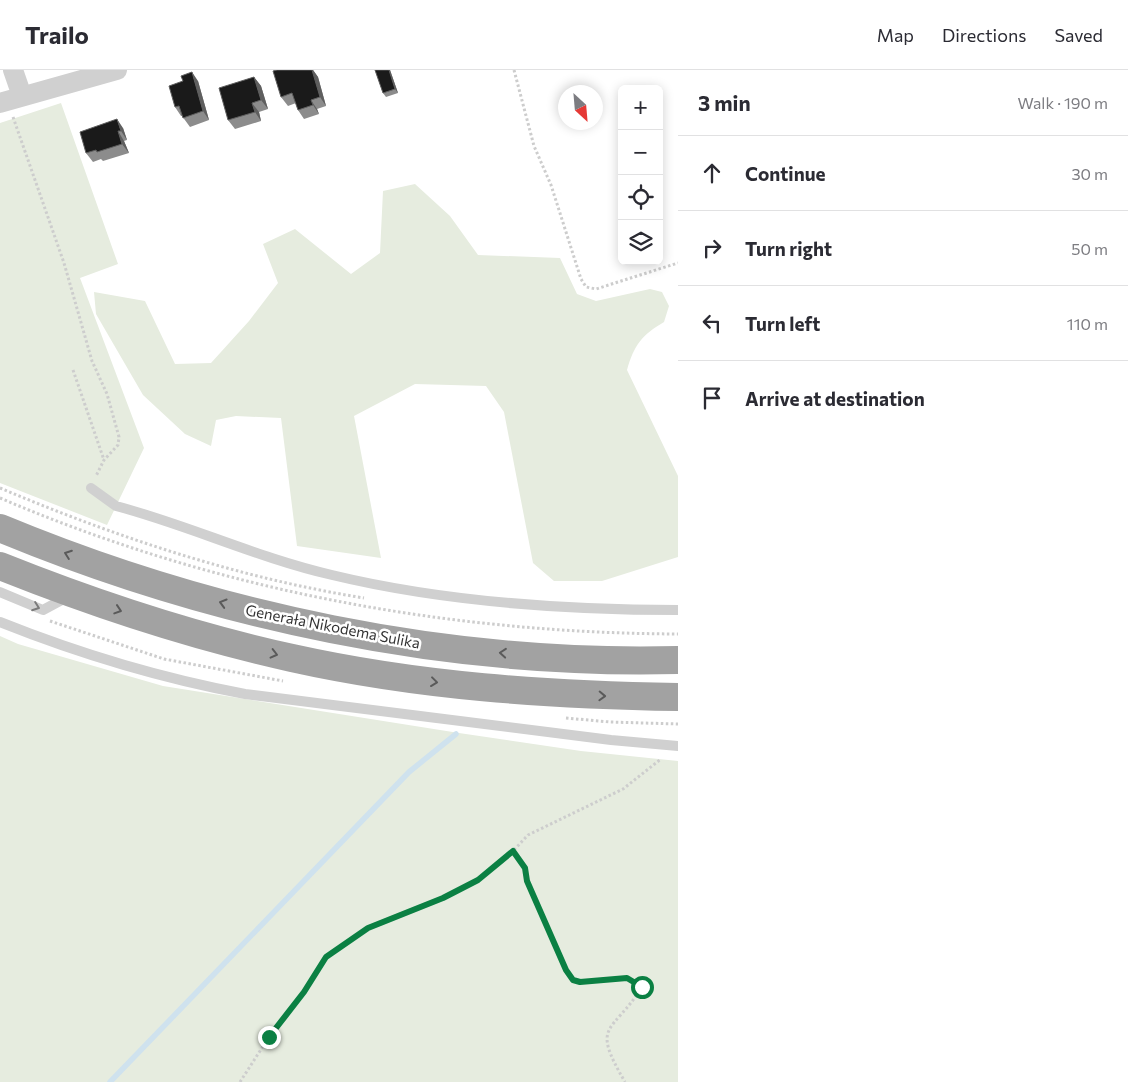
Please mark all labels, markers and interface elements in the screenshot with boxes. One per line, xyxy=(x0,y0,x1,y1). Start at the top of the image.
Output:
text: Trailo xyxy=(25,20,89,49)
text: Map xyxy=(877,24,914,46)
text: Directions xyxy=(942,24,1026,46)
text: Saved xyxy=(1054,24,1103,46)
north arrow xyxy=(558,85,603,130)
map controls xyxy=(618,85,663,265)
button: + xyxy=(618,85,663,130)
text: 3 min xyxy=(698,90,751,115)
text: Walk · 190 m xyxy=(1018,93,1108,112)
button: − xyxy=(618,130,663,175)
icon: ahead xyxy=(698,159,726,187)
text: Continue xyxy=(745,162,825,185)
text: 30 m xyxy=(1071,164,1108,183)
button: locate xyxy=(618,175,663,220)
button: layers xyxy=(618,220,663,265)
icon: right xyxy=(698,234,726,262)
text: Turn right xyxy=(745,237,832,260)
text: 50 m xyxy=(1071,239,1108,258)
icon: left xyxy=(698,309,726,337)
text: Turn left xyxy=(745,312,820,335)
text: 110 m xyxy=(1067,314,1108,333)
icon: arrive xyxy=(698,384,726,412)
text: Arrive at destination xyxy=(745,387,925,410)
one-way arrow xyxy=(64,550,72,560)
one-way arrow xyxy=(219,598,227,608)
street label: Generała Nikodema Sulika xyxy=(244,600,422,652)
one-way arrow xyxy=(31,601,40,611)
one-way arrow xyxy=(113,604,121,614)
one-way arrow xyxy=(269,648,278,659)
one-way arrow xyxy=(498,648,506,659)
one-way arrow xyxy=(430,676,438,687)
one-way arrow xyxy=(598,690,606,701)
route start xyxy=(631,976,654,999)
route end xyxy=(258,1026,281,1049)

